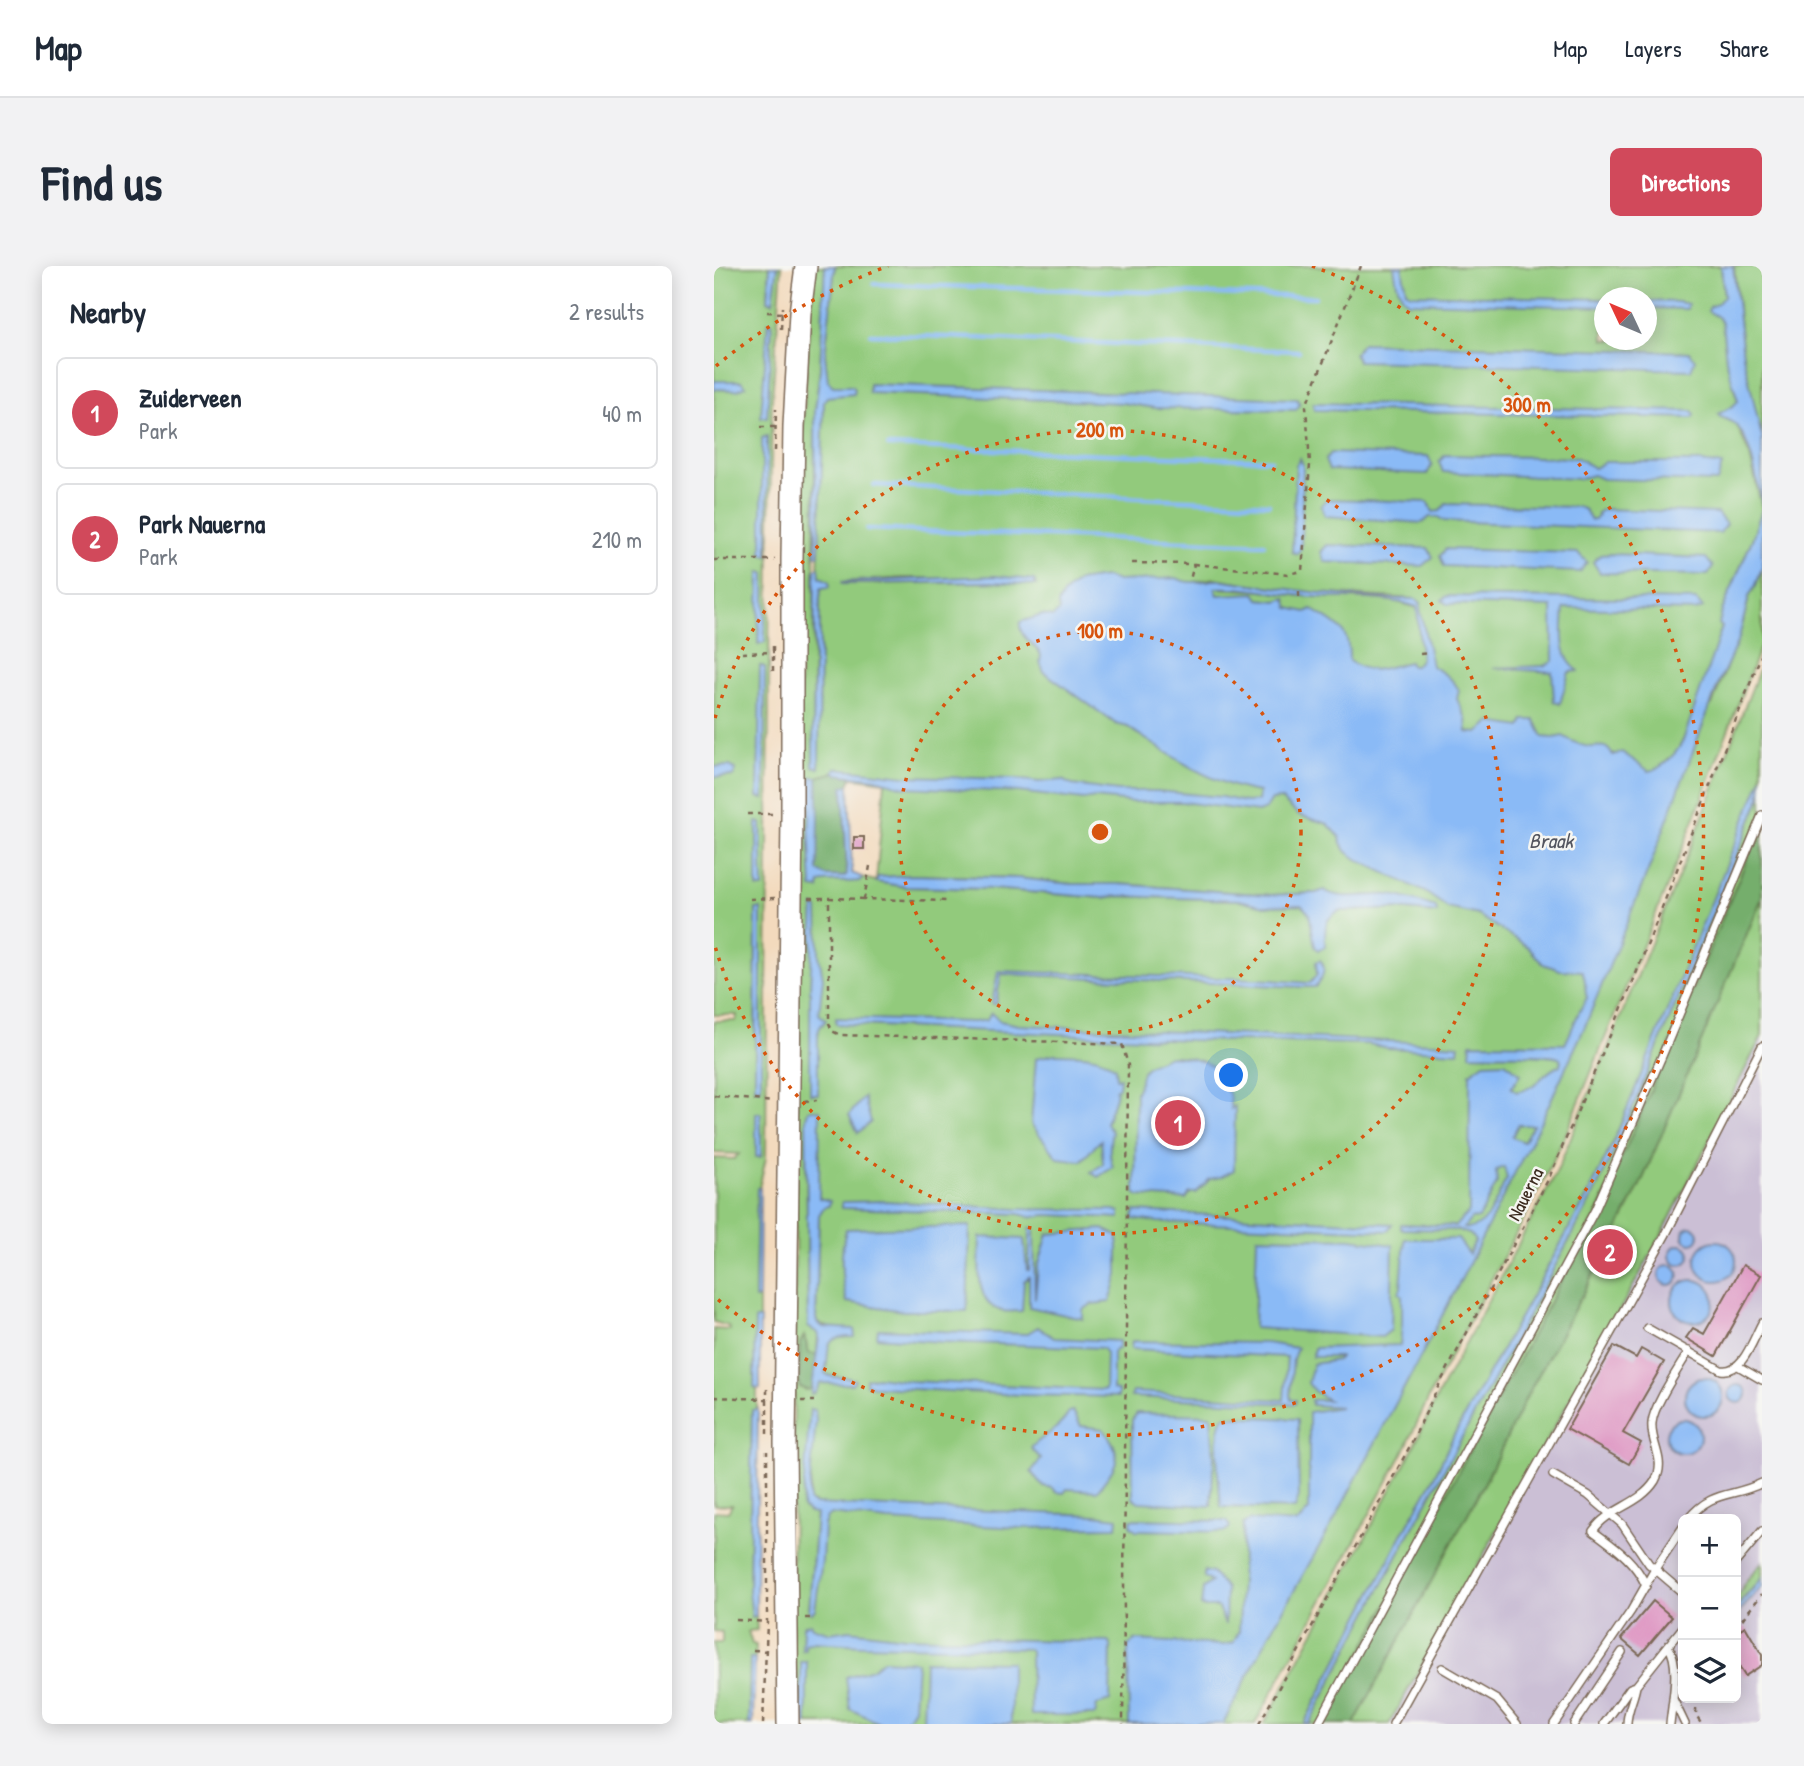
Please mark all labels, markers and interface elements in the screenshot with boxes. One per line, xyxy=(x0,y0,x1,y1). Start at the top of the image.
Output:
text: Map xyxy=(35,26,82,70)
text: Map xyxy=(1553,32,1587,64)
text: Layers xyxy=(1625,32,1682,64)
text: Share xyxy=(1720,32,1769,64)
button: Directions xyxy=(1610,148,1762,216)
text: Find us xyxy=(42,149,162,215)
north arrow xyxy=(1594,287,1657,350)
text: Nearby xyxy=(70,292,146,332)
text: 2 results xyxy=(569,296,644,327)
text: Zuiderveen xyxy=(139,380,242,415)
text: 300 m xyxy=(1503,390,1551,419)
text: 1 xyxy=(91,398,99,429)
text: 40 m xyxy=(602,398,642,429)
text: Park xyxy=(139,415,177,446)
text: 200 m xyxy=(1076,415,1124,444)
text: Park Nauerna xyxy=(139,506,265,541)
text: 2 xyxy=(90,524,100,555)
text: 210 m xyxy=(592,524,642,555)
text: Park xyxy=(139,541,177,572)
text: 100 m xyxy=(1077,616,1123,645)
centre of rings xyxy=(1088,820,1112,844)
water label: Braak xyxy=(1529,826,1575,855)
your location xyxy=(1214,1058,1248,1092)
pin: 1 xyxy=(1155,1097,1201,1149)
street label: Nauerna xyxy=(1501,1163,1550,1225)
pin: 2 xyxy=(1587,1226,1633,1278)
map controls xyxy=(1678,1514,1741,1703)
button: + xyxy=(1678,1514,1741,1577)
button: − xyxy=(1678,1577,1741,1640)
button: layers xyxy=(1678,1640,1741,1703)

